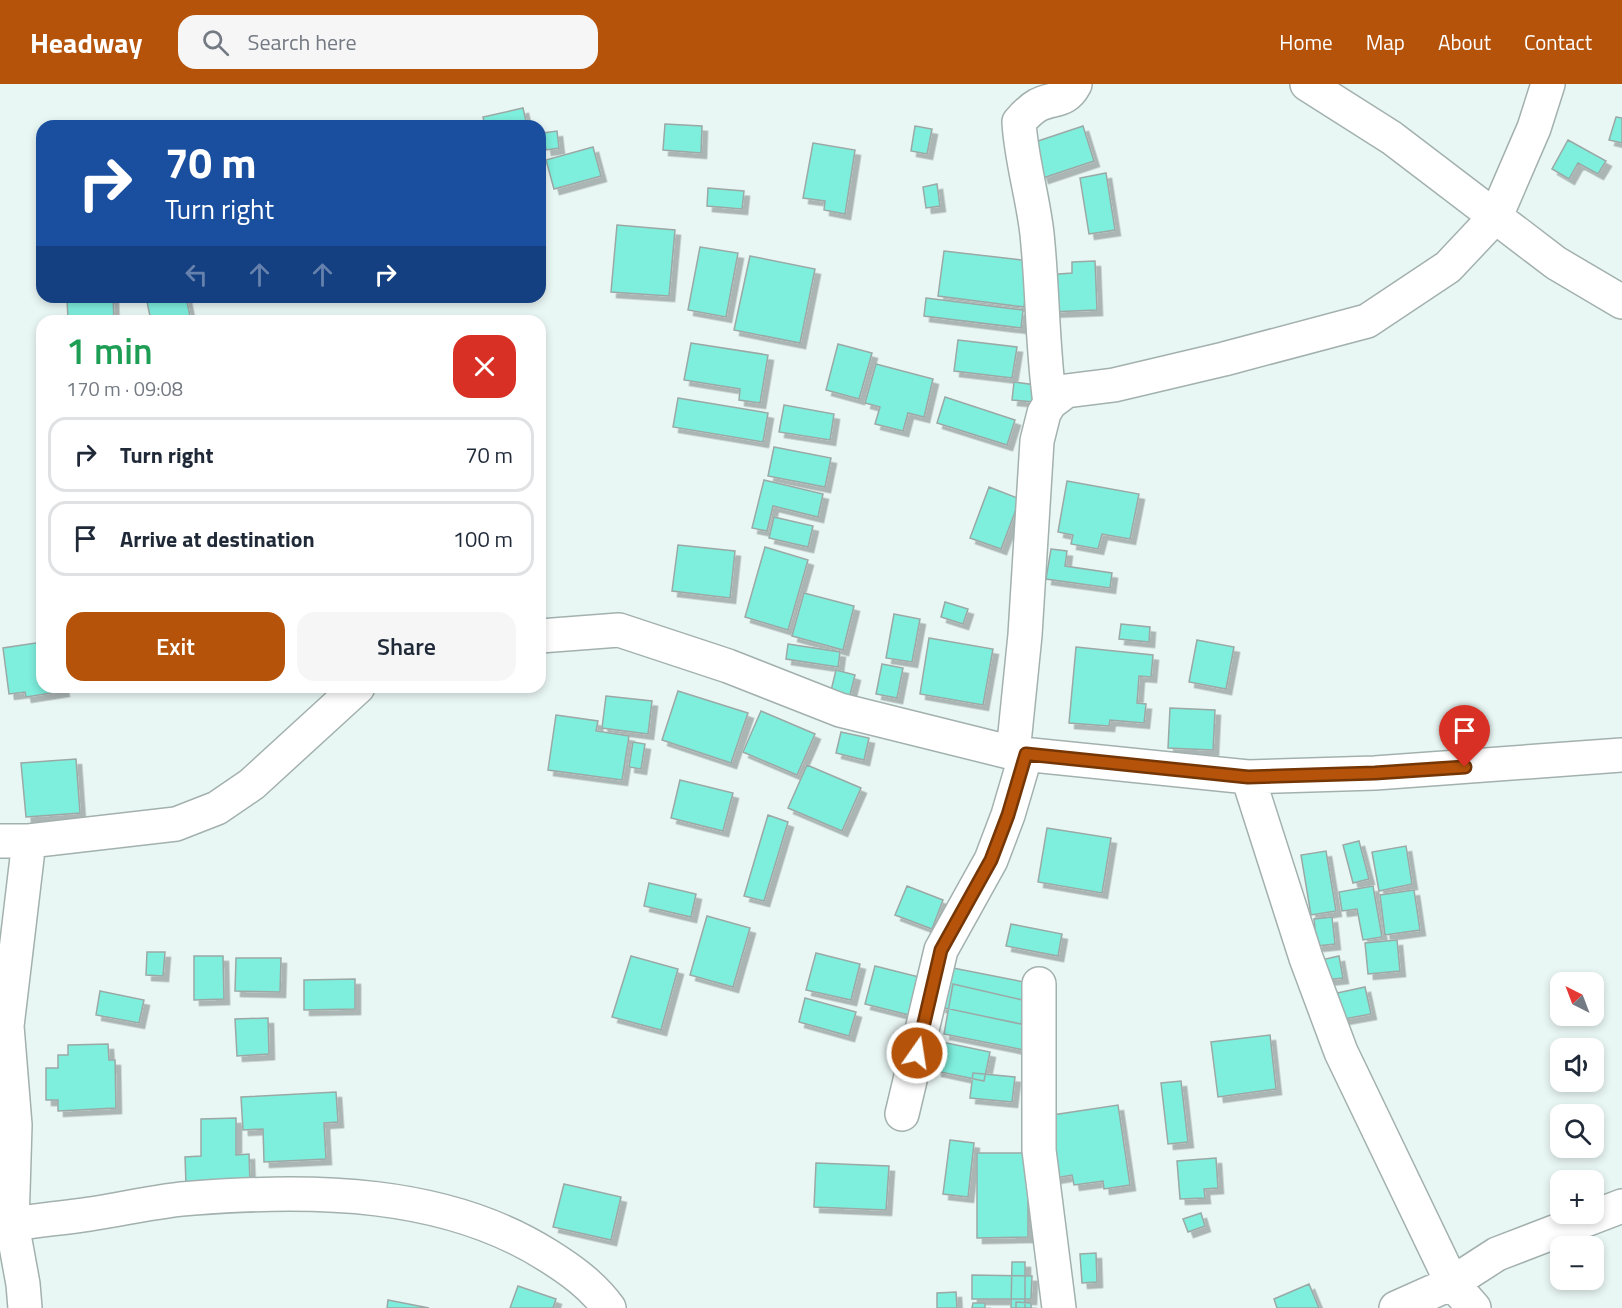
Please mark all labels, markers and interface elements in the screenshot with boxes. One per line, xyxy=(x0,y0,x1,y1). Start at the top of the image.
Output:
search box xyxy=(178,15,598,69)
text: Headway xyxy=(30,21,142,64)
text: Search here xyxy=(247,25,357,59)
icon: search xyxy=(199,26,232,59)
text: Home xyxy=(1279,26,1333,58)
text: Map xyxy=(1366,26,1405,58)
text: About xyxy=(1438,26,1491,58)
text: Contact xyxy=(1524,26,1592,58)
text: 70 m xyxy=(165,130,257,194)
icon: right xyxy=(66,144,144,222)
text: Turn right xyxy=(165,188,274,229)
icon: left xyxy=(180,258,213,291)
icon: ahead xyxy=(243,258,276,291)
icon: ahead xyxy=(306,258,339,291)
icon: right xyxy=(369,258,402,291)
text: 1 min xyxy=(66,323,153,378)
button: close xyxy=(453,335,516,398)
text: 170 m · 09:08 xyxy=(66,373,183,404)
icon: right xyxy=(69,438,102,471)
text: Turn right xyxy=(120,438,214,472)
text: 70 m xyxy=(465,438,513,472)
icon: arrive xyxy=(69,522,102,555)
text: Arrive at destination xyxy=(120,522,315,556)
text: 100 m xyxy=(453,522,513,556)
button: Exit xyxy=(66,612,285,681)
button: Share xyxy=(297,612,516,681)
pin xyxy=(1439,705,1490,767)
icon: arrive xyxy=(1448,714,1481,747)
north arrow xyxy=(1550,972,1604,1026)
map controls xyxy=(1550,972,1604,1290)
position arrow xyxy=(885,1021,949,1085)
button: sound xyxy=(1550,1038,1604,1092)
button: search xyxy=(1550,1104,1604,1158)
button: + xyxy=(1550,1170,1604,1224)
button: − xyxy=(1550,1236,1604,1290)

